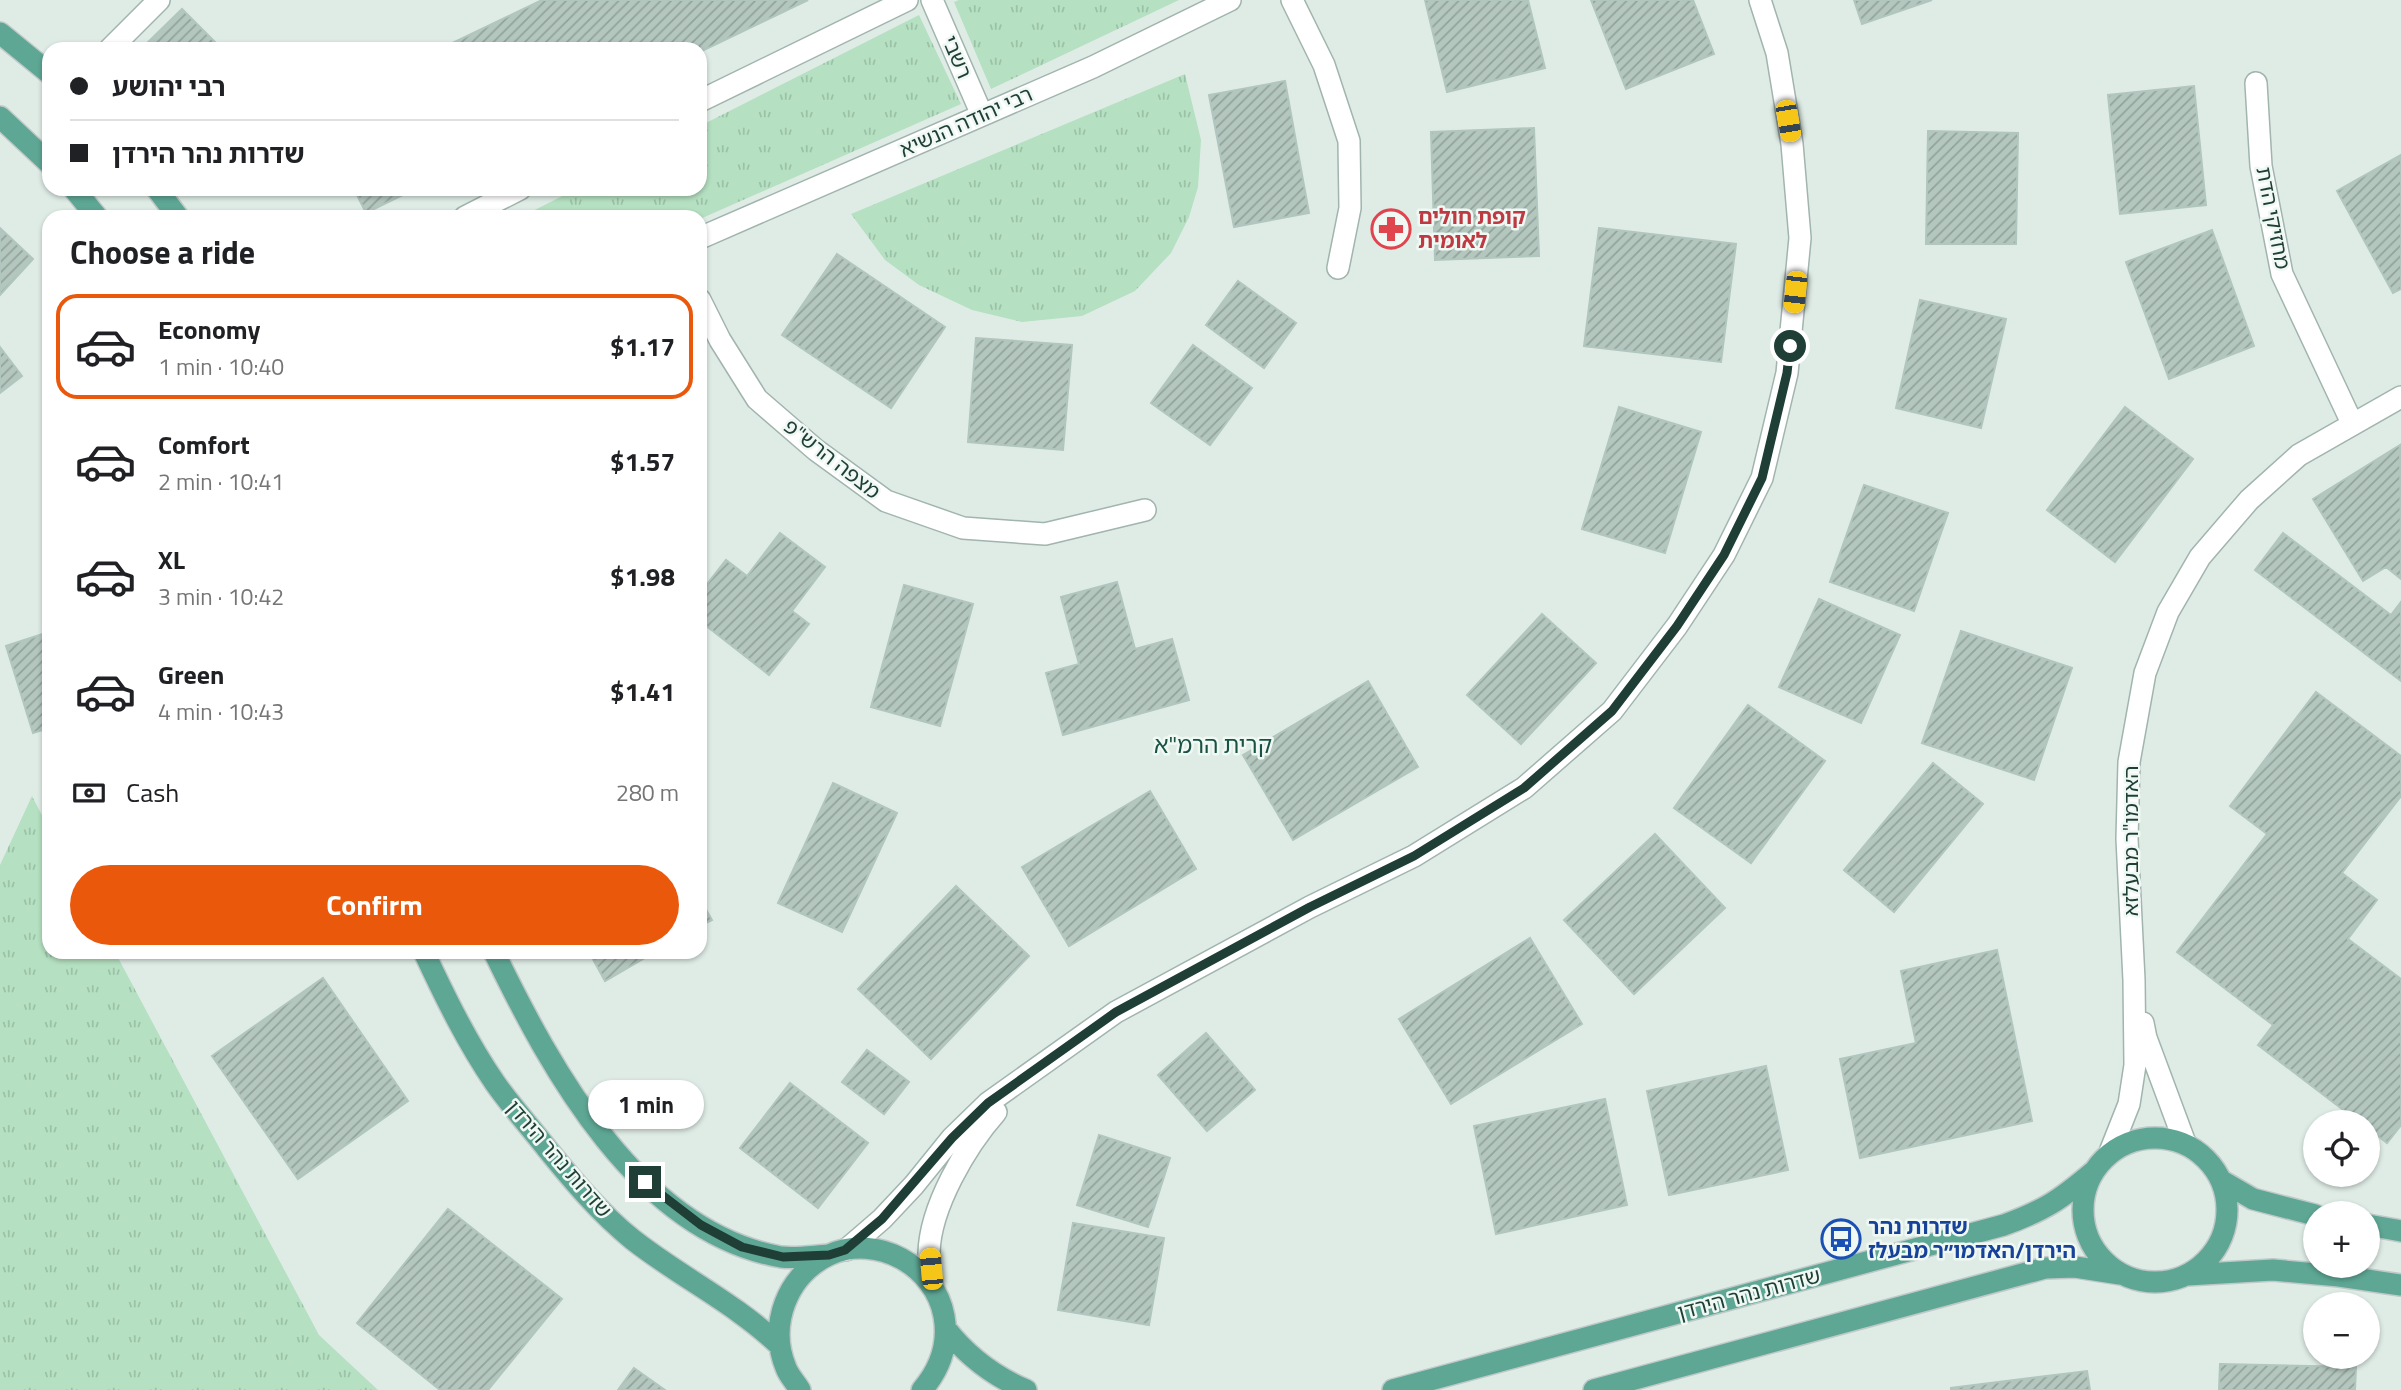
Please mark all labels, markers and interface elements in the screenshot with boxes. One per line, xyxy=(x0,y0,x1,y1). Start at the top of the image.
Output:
street label: רשבי xyxy=(935,30,981,83)
text: רבי יהושע xyxy=(112,67,226,106)
street label: רבי יהודה הנשיא xyxy=(894,77,1037,165)
car xyxy=(1775,98,1802,144)
text: שדרות נהר הירדן xyxy=(112,134,305,173)
street label: מחזיקי הדת xyxy=(2248,164,2300,272)
place label: קופת חולים לאומית xyxy=(1418,200,1526,256)
pharmacy icon: קופת חולים לאומית xyxy=(1370,208,1412,250)
text: Choose a ride xyxy=(70,228,255,276)
car xyxy=(1783,270,1808,314)
text: Economy xyxy=(158,310,260,349)
icon: car xyxy=(74,315,137,378)
text: $1.17 xyxy=(610,327,675,366)
route start xyxy=(1774,330,1806,362)
text: 1 min · 10:40 xyxy=(158,349,284,384)
street label: מצפה הרש"פ xyxy=(777,410,888,506)
text: Comfort xyxy=(158,425,250,464)
icon: car xyxy=(74,430,137,493)
text: $1.57 xyxy=(610,442,675,481)
text: 2 min · 10:41 xyxy=(158,464,284,499)
text: XL xyxy=(158,540,185,579)
icon: car xyxy=(74,545,137,608)
text: $1.98 xyxy=(610,557,675,596)
text: 3 min · 10:42 xyxy=(158,579,284,614)
text: Green xyxy=(158,655,224,694)
icon: car xyxy=(74,660,137,723)
text: $1.41 xyxy=(610,672,675,711)
text: 4 min · 10:43 xyxy=(158,694,284,729)
district label: קרית הרמ"א xyxy=(1154,727,1272,762)
street label: האדמו"ר מבעלזא xyxy=(2114,766,2146,916)
text: Cash xyxy=(126,773,179,812)
icon: cash xyxy=(70,774,108,812)
text: 280 m xyxy=(616,775,679,810)
button: Confirm xyxy=(70,865,679,945)
callout: 1 min xyxy=(587,1080,703,1130)
text: 1 min xyxy=(618,1087,674,1122)
street label: שדרות נהר הירדן xyxy=(499,1092,620,1224)
map controls xyxy=(2303,1110,2380,1369)
button: locate xyxy=(2303,1110,2380,1187)
route end xyxy=(629,1166,661,1198)
button: + xyxy=(2303,1201,2380,1278)
place label: שדרות נהר הירדן/האדמו״ר מבעלז xyxy=(1868,1210,2076,1266)
bus stop icon: שדרות נהר הירדן/האדמו״ר מבעלז xyxy=(1820,1218,1862,1260)
car xyxy=(919,1247,944,1291)
street label: שדרות נהר הירדן xyxy=(1673,1259,1824,1328)
button: − xyxy=(2303,1292,2380,1369)

